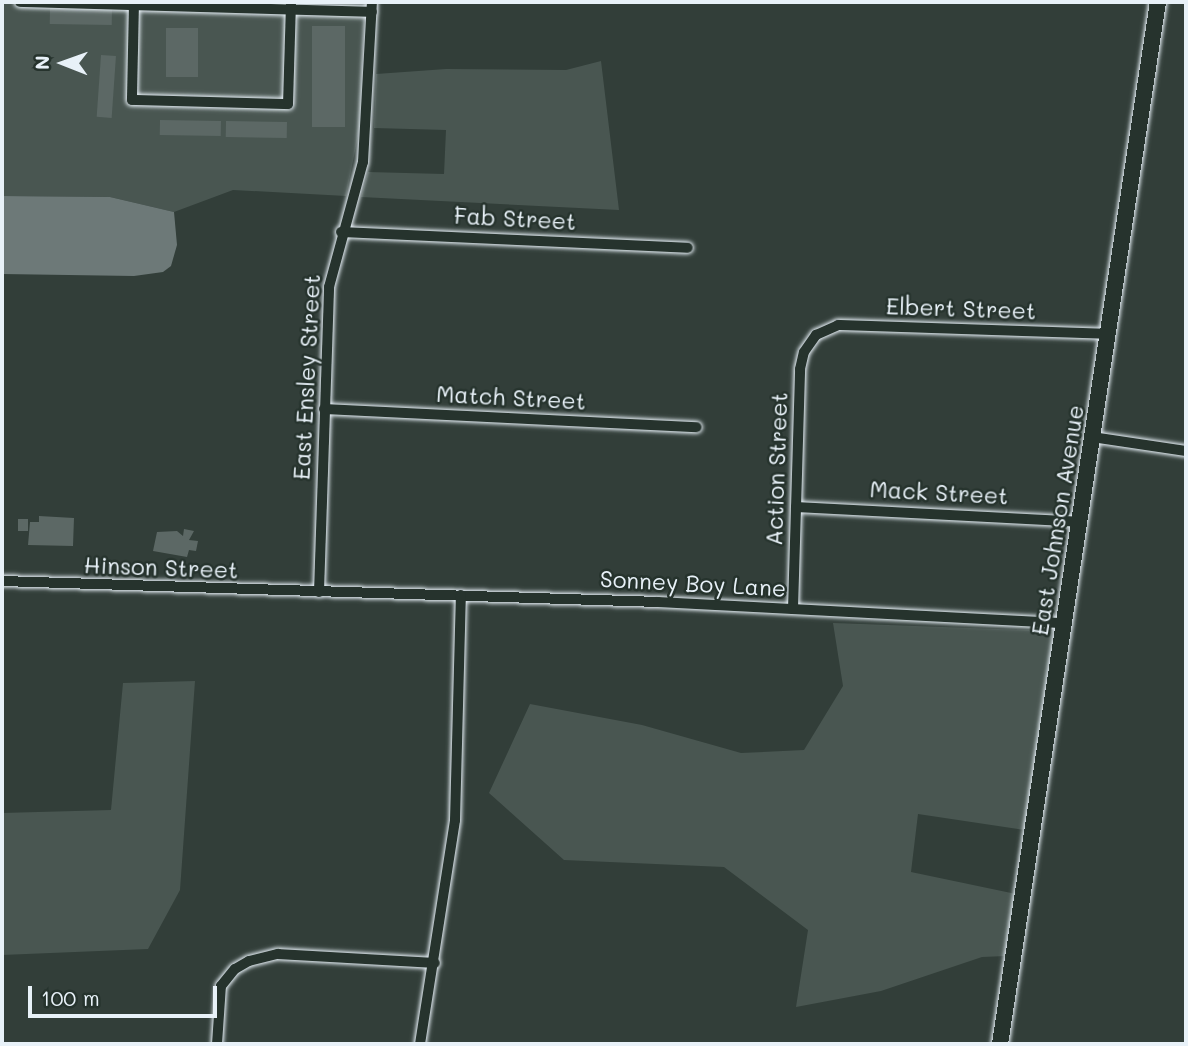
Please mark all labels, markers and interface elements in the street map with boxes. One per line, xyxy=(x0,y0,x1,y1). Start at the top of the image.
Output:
north arrow xyxy=(28,28,98,98)
text: N xyxy=(29,55,54,70)
street label: Fab Street xyxy=(453,201,577,235)
street label: East Ensley Street xyxy=(287,273,325,481)
street label: Elbert Street xyxy=(886,292,1036,324)
street label: Match Street xyxy=(435,379,587,415)
street label: Action Street xyxy=(760,392,792,546)
street label: East Johnson Avenue xyxy=(1025,403,1089,637)
street label: Mack Street xyxy=(869,475,1009,509)
street label: Hinson Street xyxy=(83,551,239,583)
street label: Sonney Boy Lane xyxy=(599,564,787,602)
scale bar xyxy=(32,972,220,1016)
text: 100 m xyxy=(41,984,100,1011)

